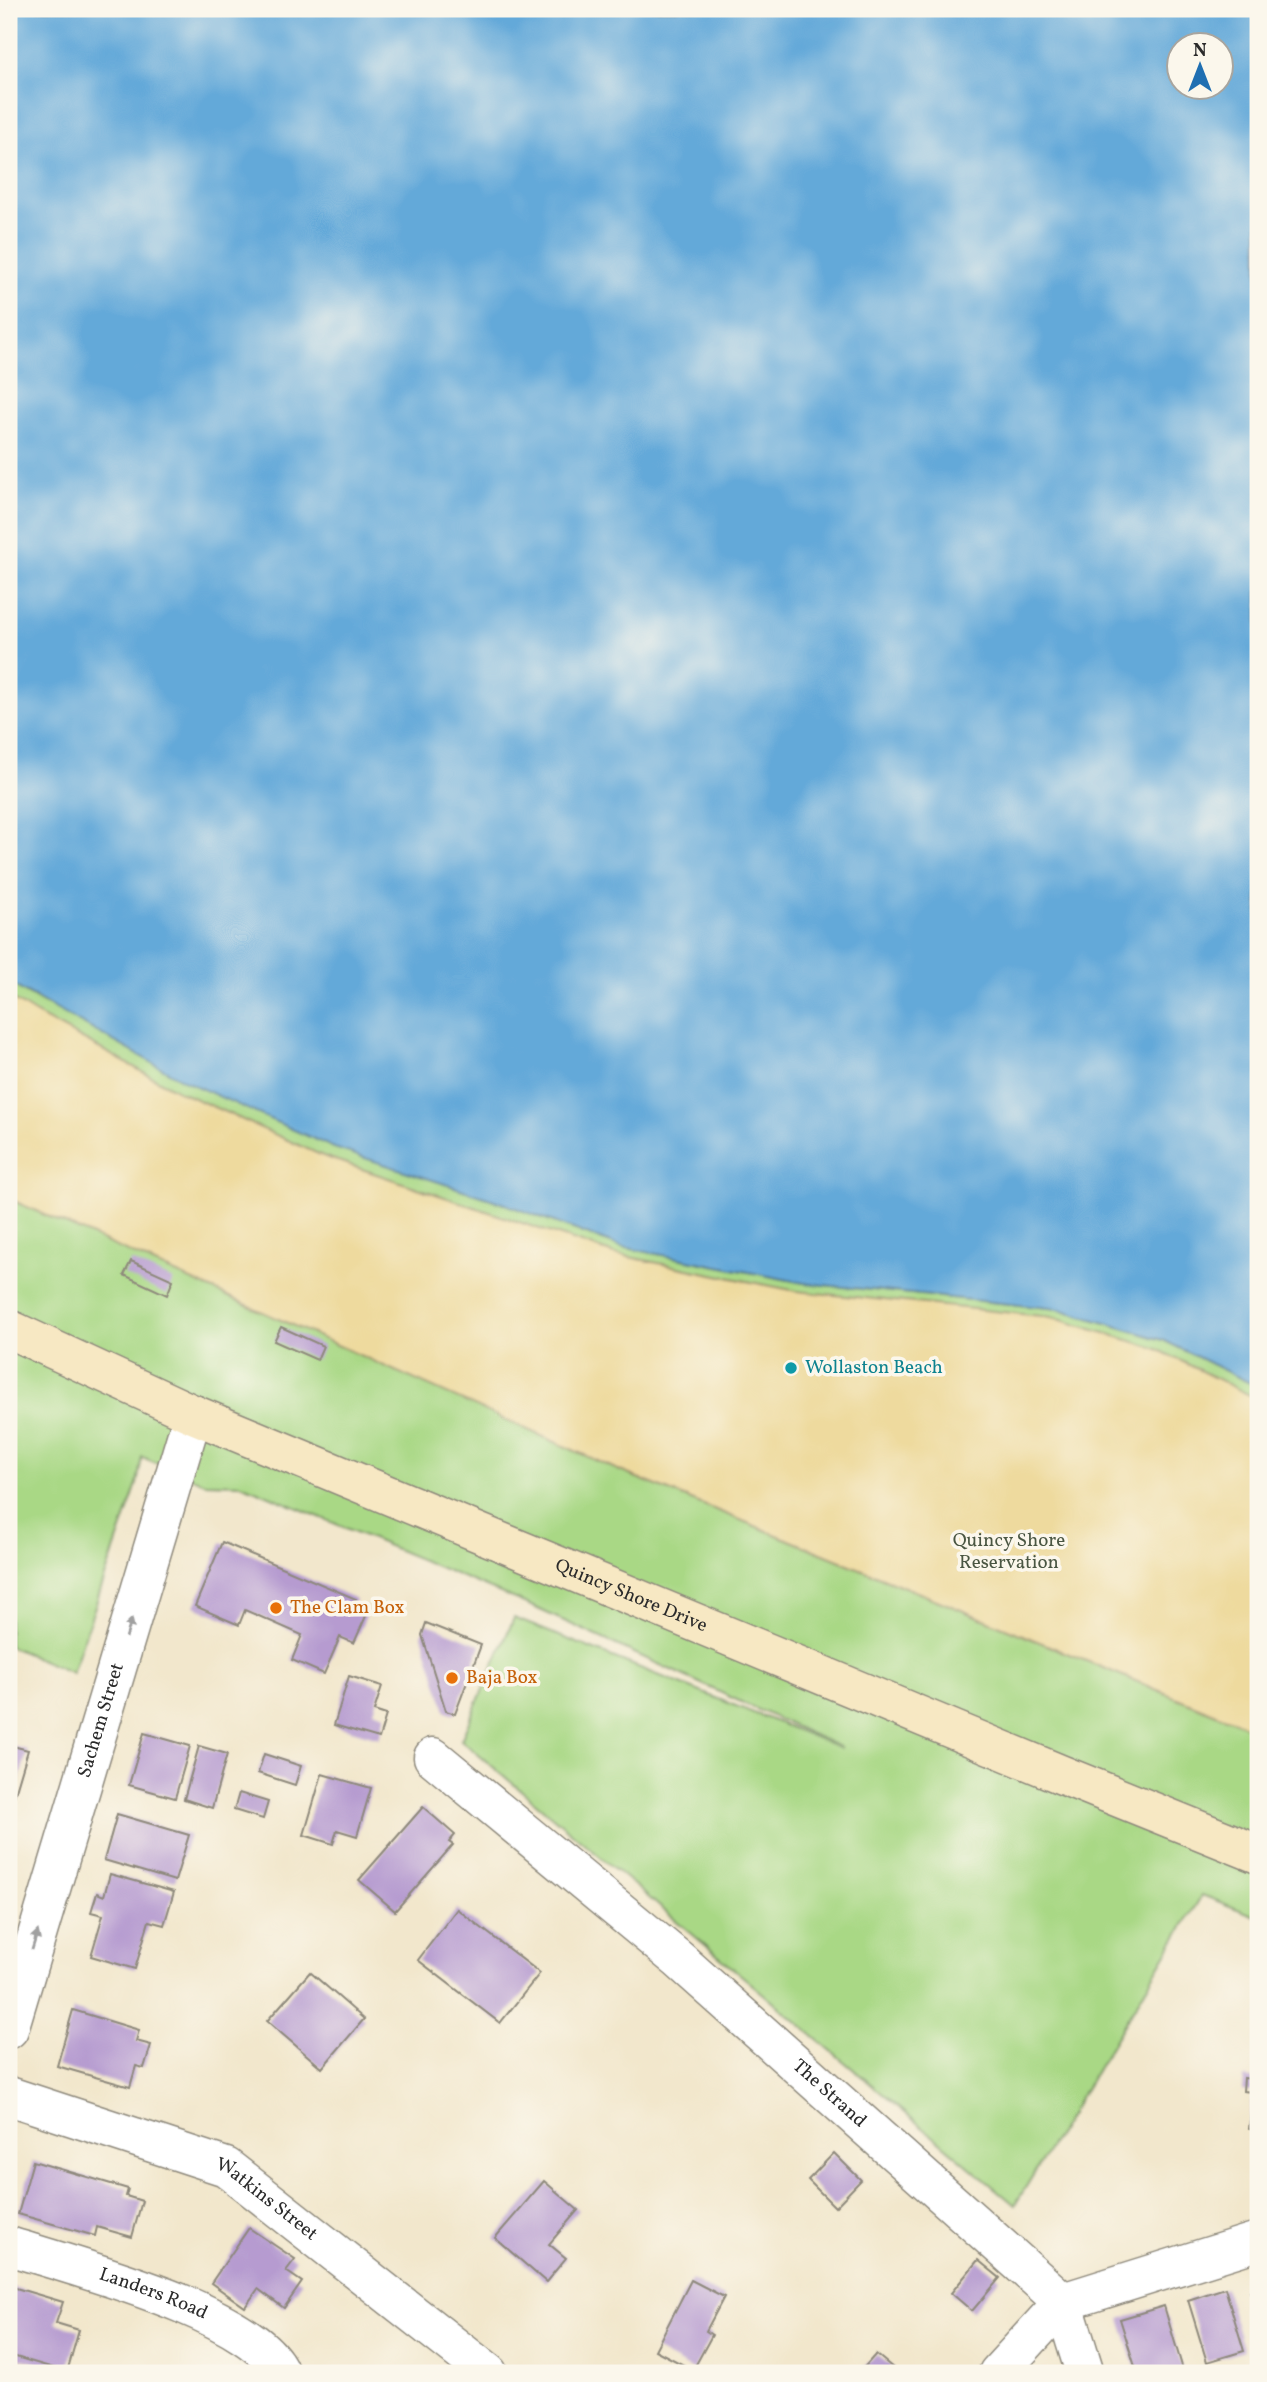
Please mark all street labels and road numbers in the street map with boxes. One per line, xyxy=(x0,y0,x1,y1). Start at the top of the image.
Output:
street label: Quincy Shore Drive xyxy=(551,1553,711,1639)
street label: Sachem Street xyxy=(72,1660,131,1781)
street label: The Strand xyxy=(786,2054,872,2134)
street label: Watkins Street xyxy=(213,2152,323,2247)
street label: Landers Road xyxy=(96,2262,212,2326)

